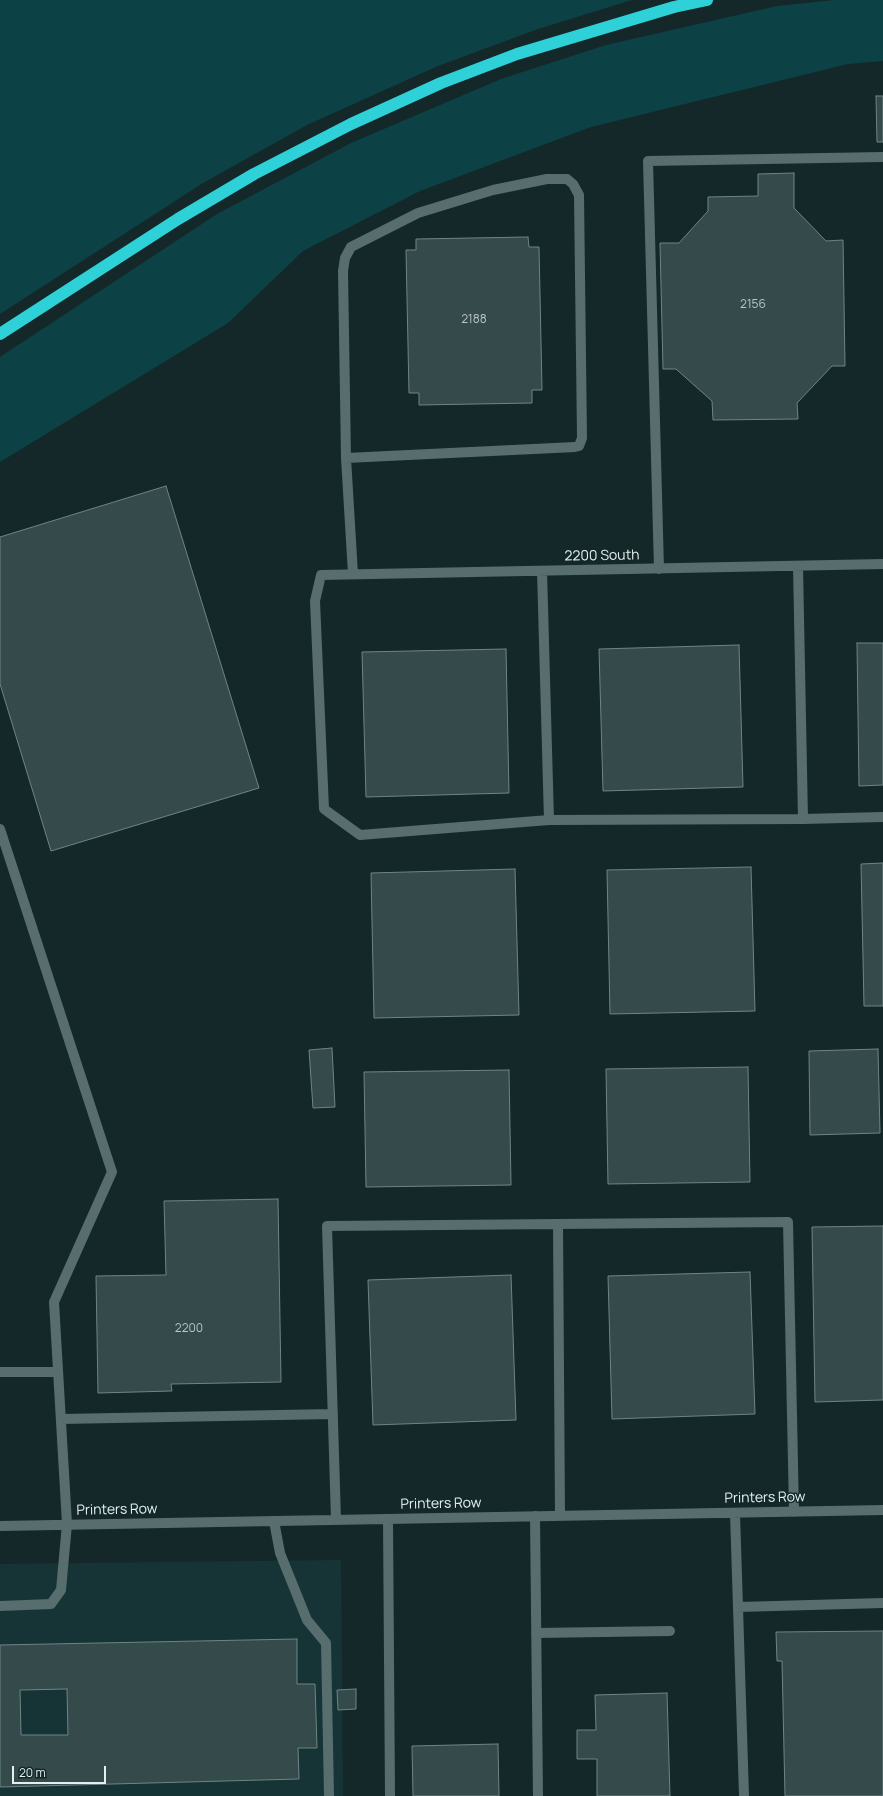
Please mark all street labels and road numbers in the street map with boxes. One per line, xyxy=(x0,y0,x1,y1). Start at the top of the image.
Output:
street label: 2200 South xyxy=(564,547,640,565)
street label: Printers Row xyxy=(724,1489,806,1507)
street label: Printers Row xyxy=(400,1495,482,1513)
street label: Printers Row xyxy=(76,1501,158,1519)

